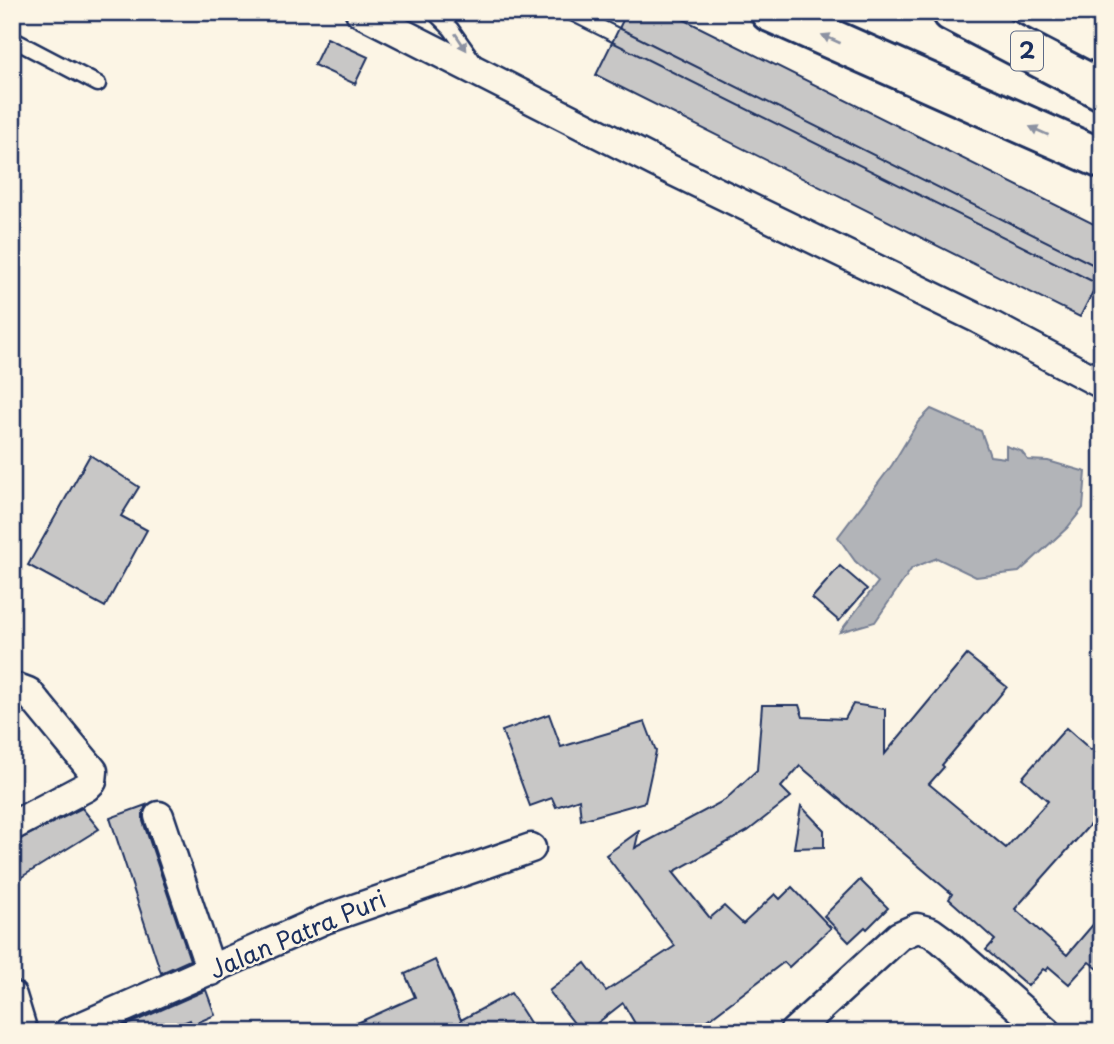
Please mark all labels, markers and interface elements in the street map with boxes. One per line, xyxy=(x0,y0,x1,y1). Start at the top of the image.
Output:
road number: 2 xyxy=(1011,32,1043,70)
one-way arrow xyxy=(454,33,468,51)
one-way arrow xyxy=(821,33,841,45)
one-way arrow xyxy=(1029,125,1050,136)
street label: Jalan Patra Puri xyxy=(203,880,391,987)

